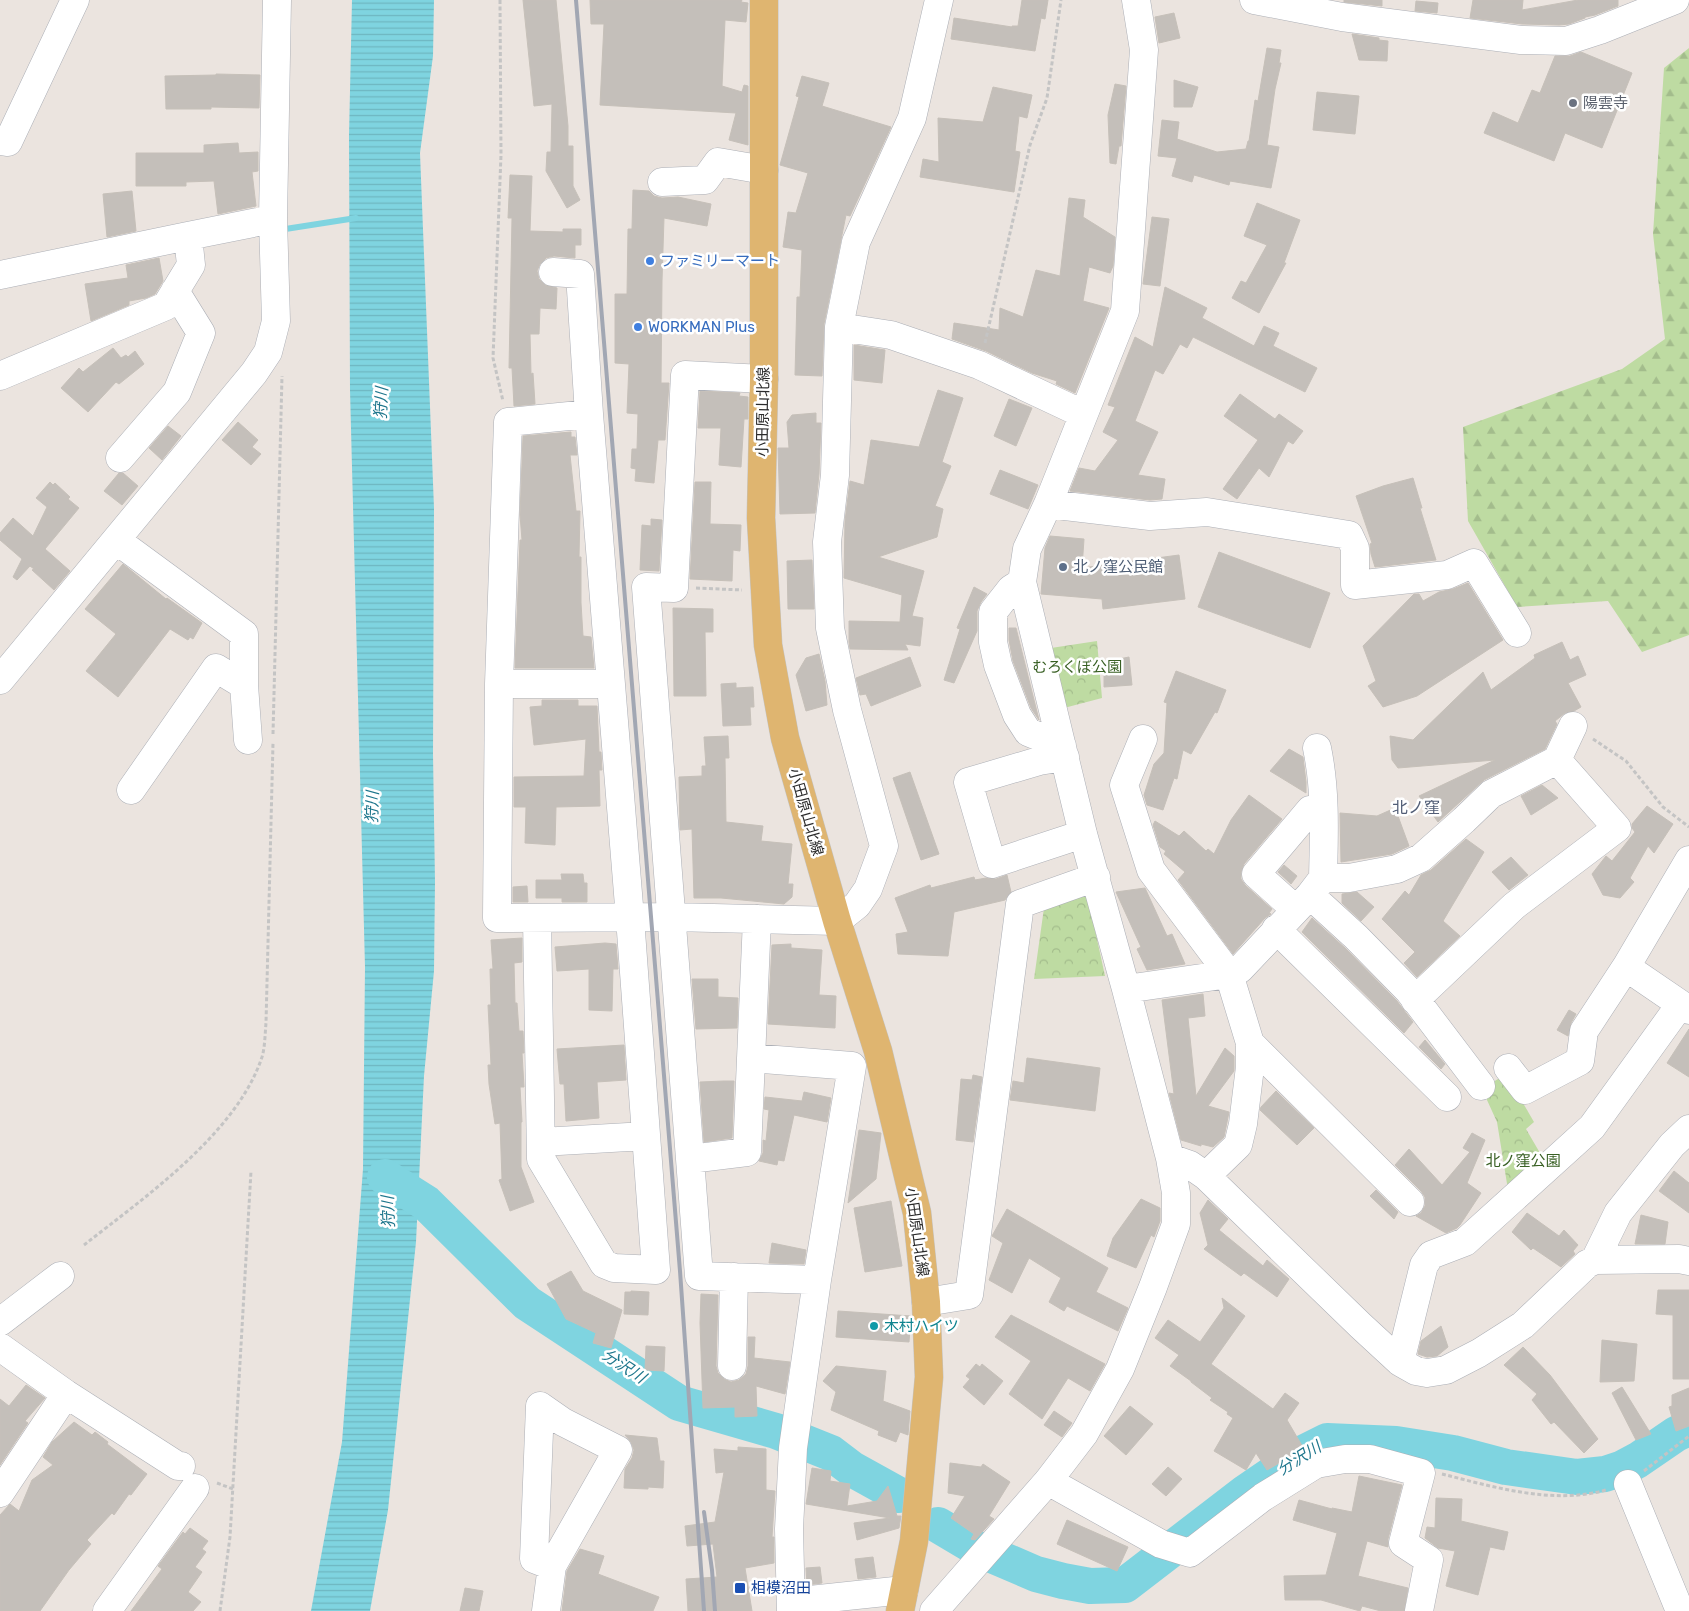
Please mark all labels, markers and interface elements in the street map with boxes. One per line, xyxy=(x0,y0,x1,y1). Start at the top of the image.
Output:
place label: 陽雲寺 xyxy=(1583,94,1628,112)
marker: 陽雲寺 xyxy=(1567,97,1579,109)
place label: ファミリーマート xyxy=(660,252,780,270)
marker: ファミリーマート xyxy=(644,255,656,267)
place label: WORKMAN Plus xyxy=(648,318,755,336)
marker: WORKMAN Plus xyxy=(632,321,644,333)
street label: 小田原山北線 xyxy=(753,367,773,457)
water label: 狩川 xyxy=(371,385,391,419)
place label: 北ノ窪公民館 xyxy=(1073,558,1163,576)
marker: 北ノ窪公民館 xyxy=(1057,561,1069,573)
park label: むろくぼ公園 xyxy=(1032,658,1122,676)
street label: 小田原山北線 xyxy=(785,766,827,858)
water label: 狩川 xyxy=(362,789,382,823)
district label: 北ノ窪 xyxy=(1392,798,1440,817)
park label: 北ノ窪公園 xyxy=(1485,1152,1561,1170)
street label: 小田原山北線 xyxy=(902,1186,932,1278)
water label: 狩川 xyxy=(378,1194,398,1228)
place label: 木村ハイツ xyxy=(884,1317,959,1335)
marker: 木村ハイツ xyxy=(868,1320,880,1332)
water label: 分沢川 xyxy=(599,1345,651,1388)
water label: 分沢川 xyxy=(1274,1436,1326,1479)
place label: 相模沼田 xyxy=(751,1579,811,1597)
marker: 相模沼田 xyxy=(733,1581,747,1595)

